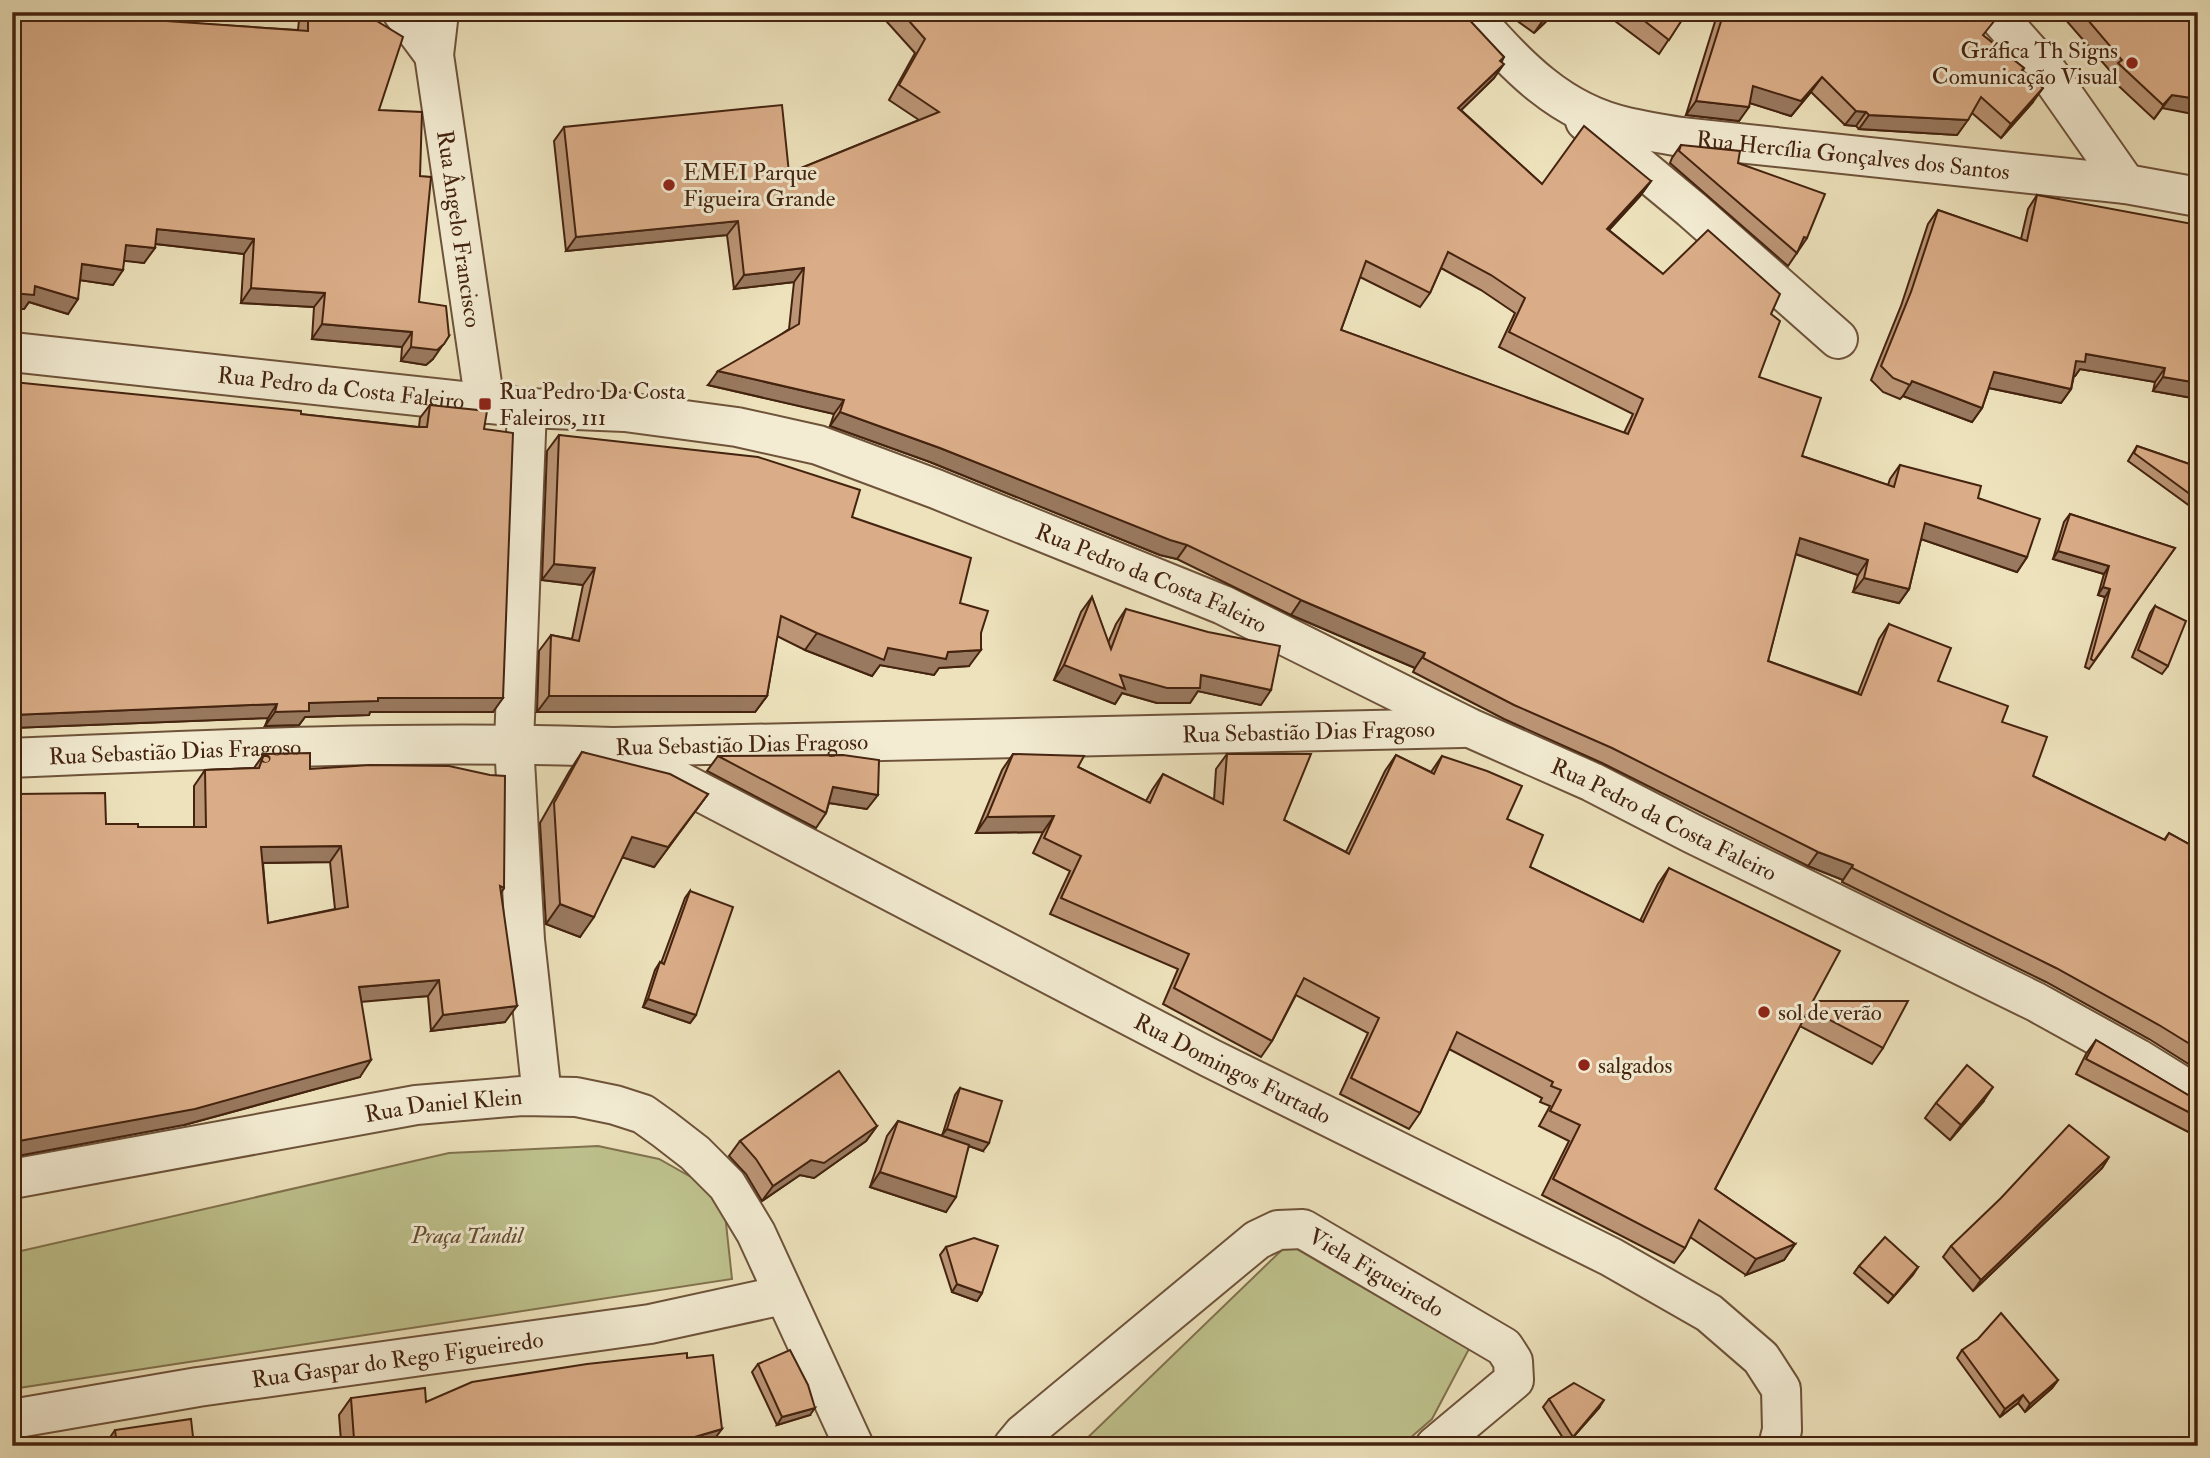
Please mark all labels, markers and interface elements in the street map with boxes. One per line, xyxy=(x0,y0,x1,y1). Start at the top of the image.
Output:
place label: Gráfica Th Signs Comunicação Visual xyxy=(1932,36,2118,91)
marker: Gráfica Th Signs Comunicação Visual xyxy=(2124,55,2140,71)
street label: Rua Hercília Gonçalves dos Santos xyxy=(1695,124,2011,186)
street label: Rua Ângelo Francisco xyxy=(431,128,488,329)
place label: EMEI Parque Figueira Grande xyxy=(683,158,836,213)
marker: EMEI Parque Figueira Grande xyxy=(661,177,677,193)
street label: Rua Pedro da Costa Faleiro xyxy=(216,360,466,416)
place label: Rua Pedro Da Costa Faleiros, 111 xyxy=(499,377,686,432)
marker: Rua Pedro Da Costa Faleiros, 111 xyxy=(477,396,493,412)
street label: Rua Pedro da Costa Faleiro xyxy=(1031,516,1272,639)
street label: Rua Sebastião Dias Fragoso xyxy=(1182,714,1435,749)
street label: Rua Sebastião Dias Fragoso xyxy=(615,727,868,761)
street label: Rua Sebastião Dias Fragoso xyxy=(48,732,302,771)
street label: Rua Pedro da Costa Faleiro xyxy=(1547,751,1782,887)
place label: sol de verão xyxy=(1778,998,1882,1027)
marker: sol de verão xyxy=(1756,1004,1772,1020)
street label: Rua Domingos Furtado xyxy=(1129,1007,1336,1130)
place label: salgados xyxy=(1598,1051,1672,1080)
marker: salgados xyxy=(1576,1057,1592,1073)
street label: Rua Daniel Klein xyxy=(362,1082,523,1129)
park label: Praça Tandil xyxy=(410,1221,525,1250)
street label: Viela Figueiredo xyxy=(1303,1221,1449,1323)
street label: Rua Gaspar do Rego Figueiredo xyxy=(250,1325,545,1394)

